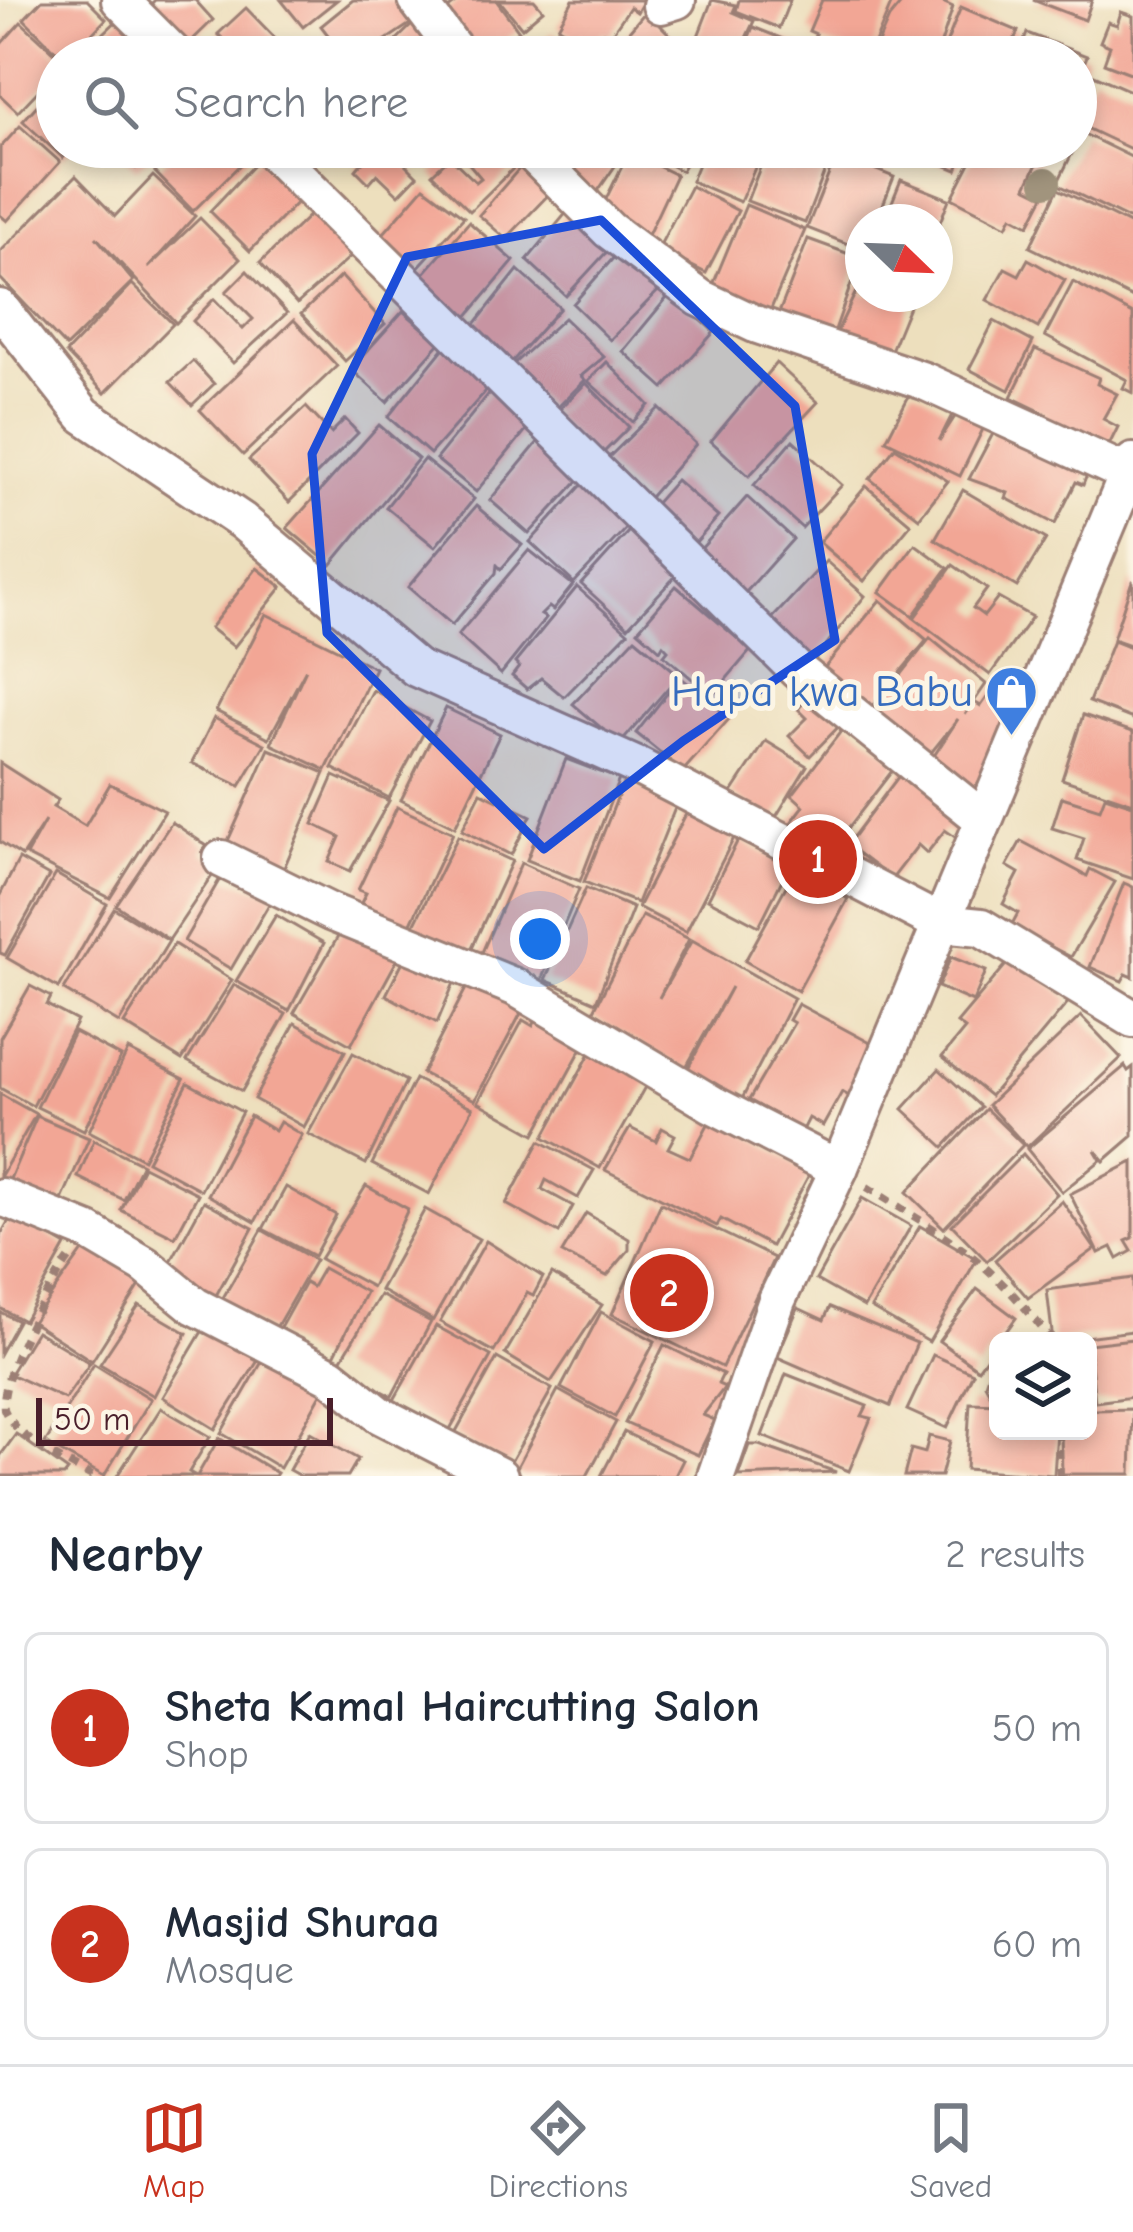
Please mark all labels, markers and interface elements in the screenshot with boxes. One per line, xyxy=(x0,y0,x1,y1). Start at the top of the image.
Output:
search box xyxy=(36,36,1097,168)
icon: search xyxy=(78,69,144,135)
text: Search here xyxy=(174,76,408,128)
north arrow xyxy=(845,204,953,312)
shop icon: Hapa kwa Babu xyxy=(984,663,1040,737)
place label: Hapa kwa Babu xyxy=(671,665,973,717)
pin: 1 xyxy=(779,814,857,904)
your location xyxy=(510,909,570,969)
pin: 2 xyxy=(630,1248,708,1338)
map controls xyxy=(989,1332,1097,1440)
button: layers xyxy=(989,1332,1097,1440)
scale bar xyxy=(36,1392,333,1445)
text: 50 m xyxy=(54,1400,130,1438)
text: Nearby xyxy=(48,1525,202,1584)
text: 2 results xyxy=(945,1532,1085,1577)
text: Sheta Kamal Haircutting Salon xyxy=(165,1680,760,1732)
text: 1 xyxy=(82,1706,98,1751)
text: 50 m xyxy=(992,1706,1082,1751)
text: Shop xyxy=(165,1732,249,1777)
text: Masjid Shuraa xyxy=(165,1896,440,1948)
text: 2 xyxy=(80,1922,100,1967)
text: 60 m xyxy=(992,1922,1082,1967)
text: Mosque xyxy=(165,1948,294,1993)
tab: Map xyxy=(141,2095,207,2205)
tab: Directions xyxy=(489,2095,628,2205)
tab: Saved xyxy=(910,2095,992,2205)

